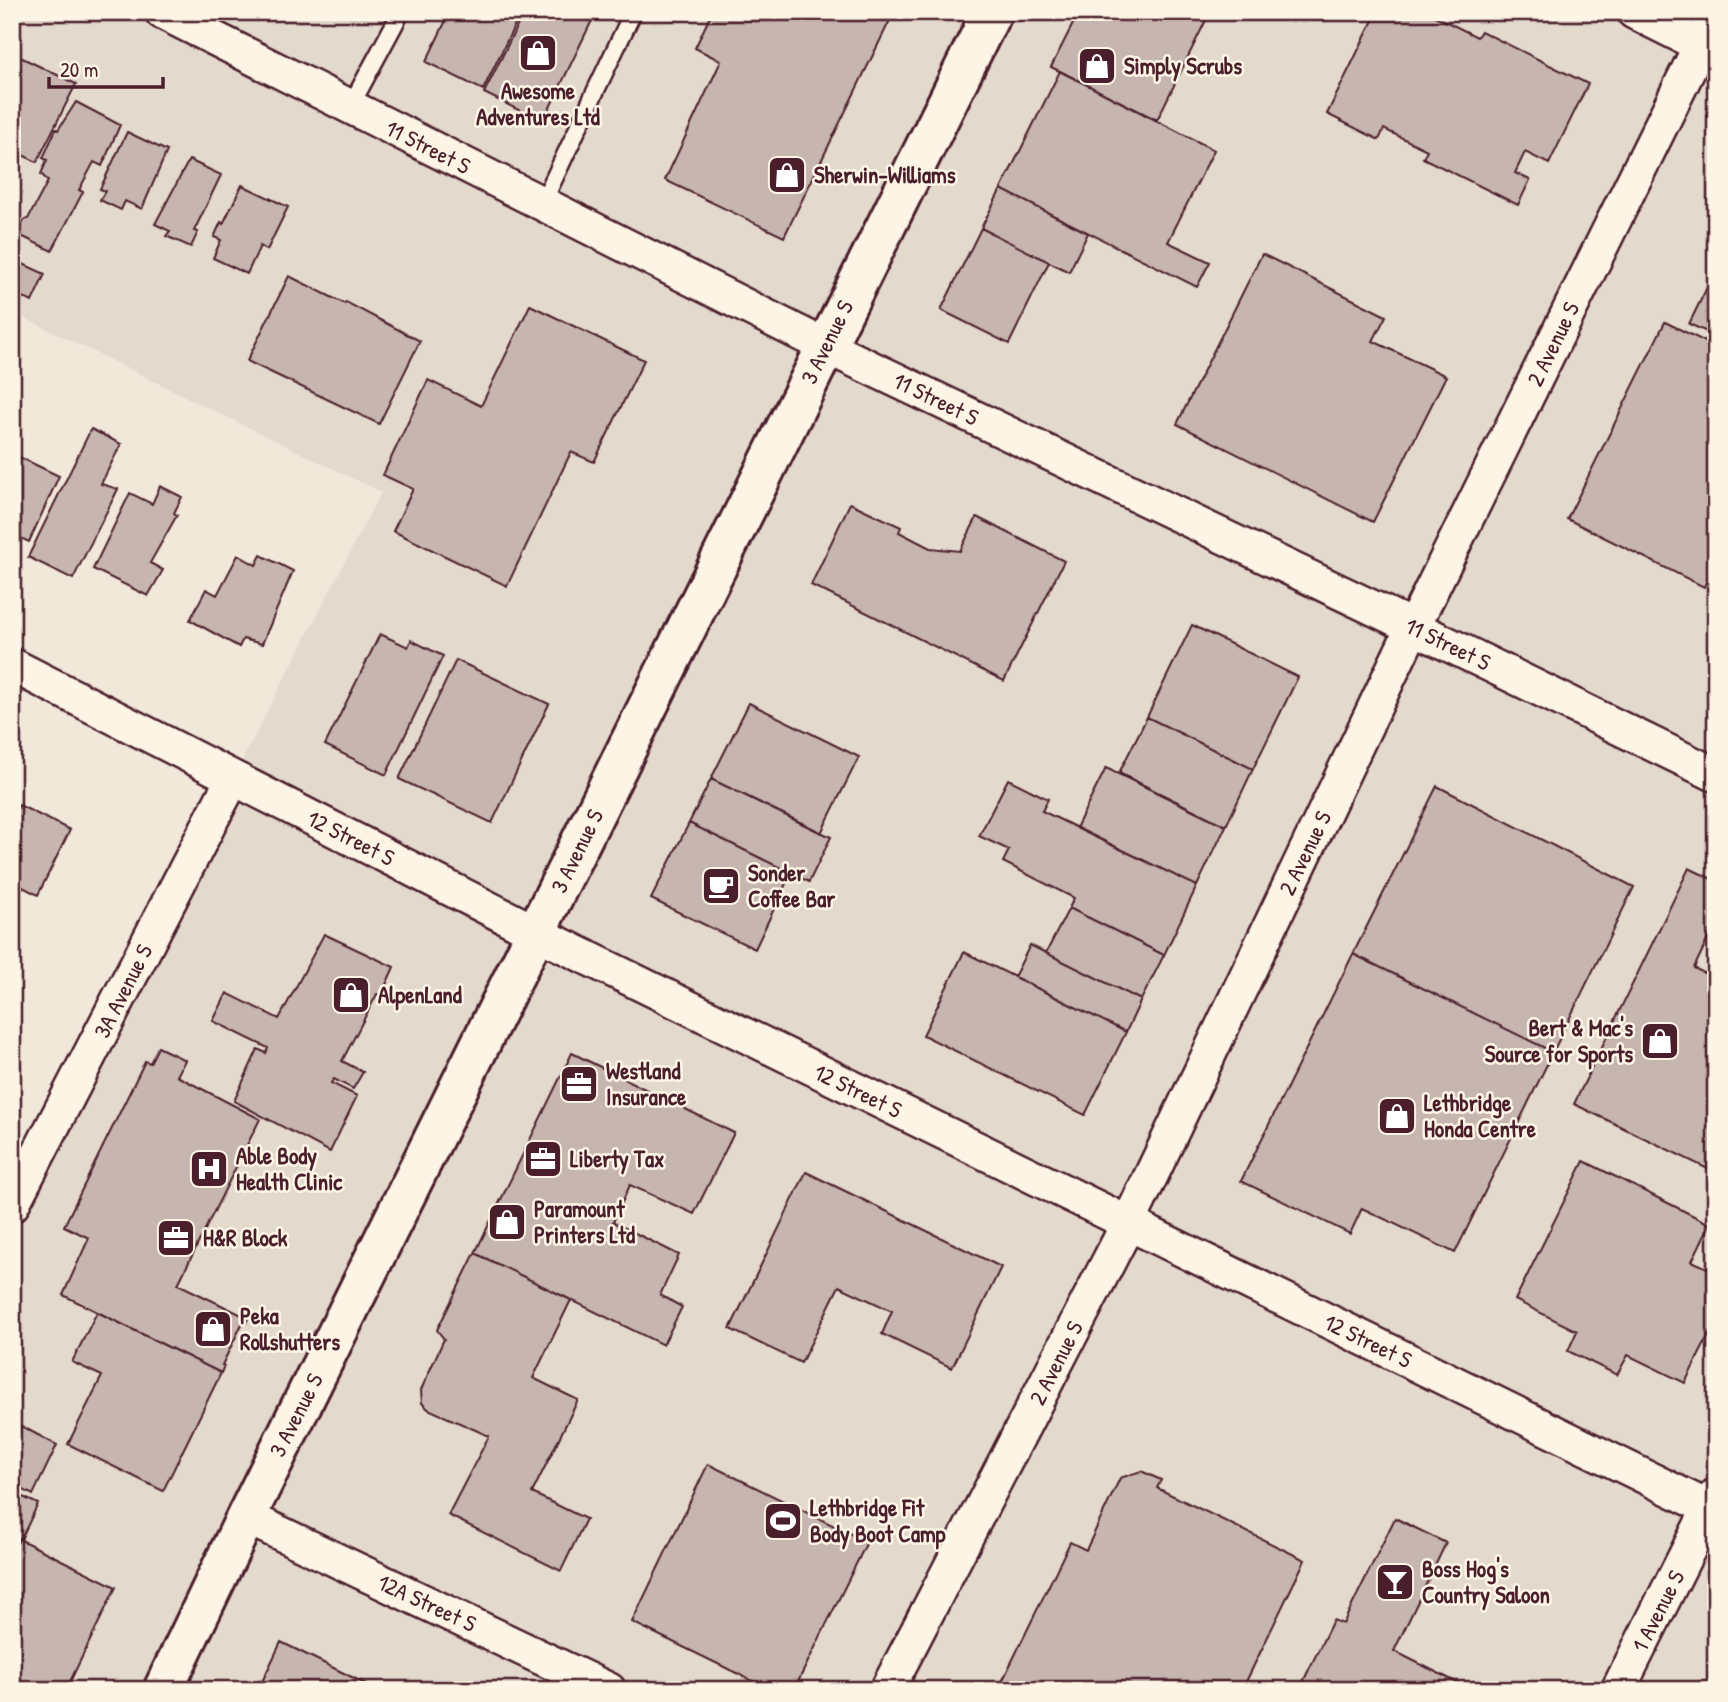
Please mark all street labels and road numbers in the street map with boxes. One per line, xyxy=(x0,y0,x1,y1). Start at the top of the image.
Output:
street label: 11 Street S xyxy=(380,112,476,181)
street label: 3 Avenue S xyxy=(793,294,860,389)
street label: 2 Avenue S xyxy=(1519,296,1586,391)
street label: 11 Street S xyxy=(888,365,984,433)
street label: 11 Street S xyxy=(1400,610,1496,678)
street label: 12 Street S xyxy=(302,802,400,873)
street label: 3 Avenue S xyxy=(543,803,610,898)
street label: 2 Avenue S xyxy=(1271,805,1338,900)
street label: 3A Avenue S xyxy=(86,938,159,1043)
street label: 12 Street S xyxy=(809,1056,908,1125)
street label: 12 Street S xyxy=(1319,1306,1418,1375)
street label: 2 Avenue S xyxy=(1021,1315,1090,1410)
street label: 3 Avenue S xyxy=(261,1367,330,1462)
street label: 1 Avenue S xyxy=(1624,1564,1691,1657)
street label: 12A Street S xyxy=(373,1566,482,1639)

